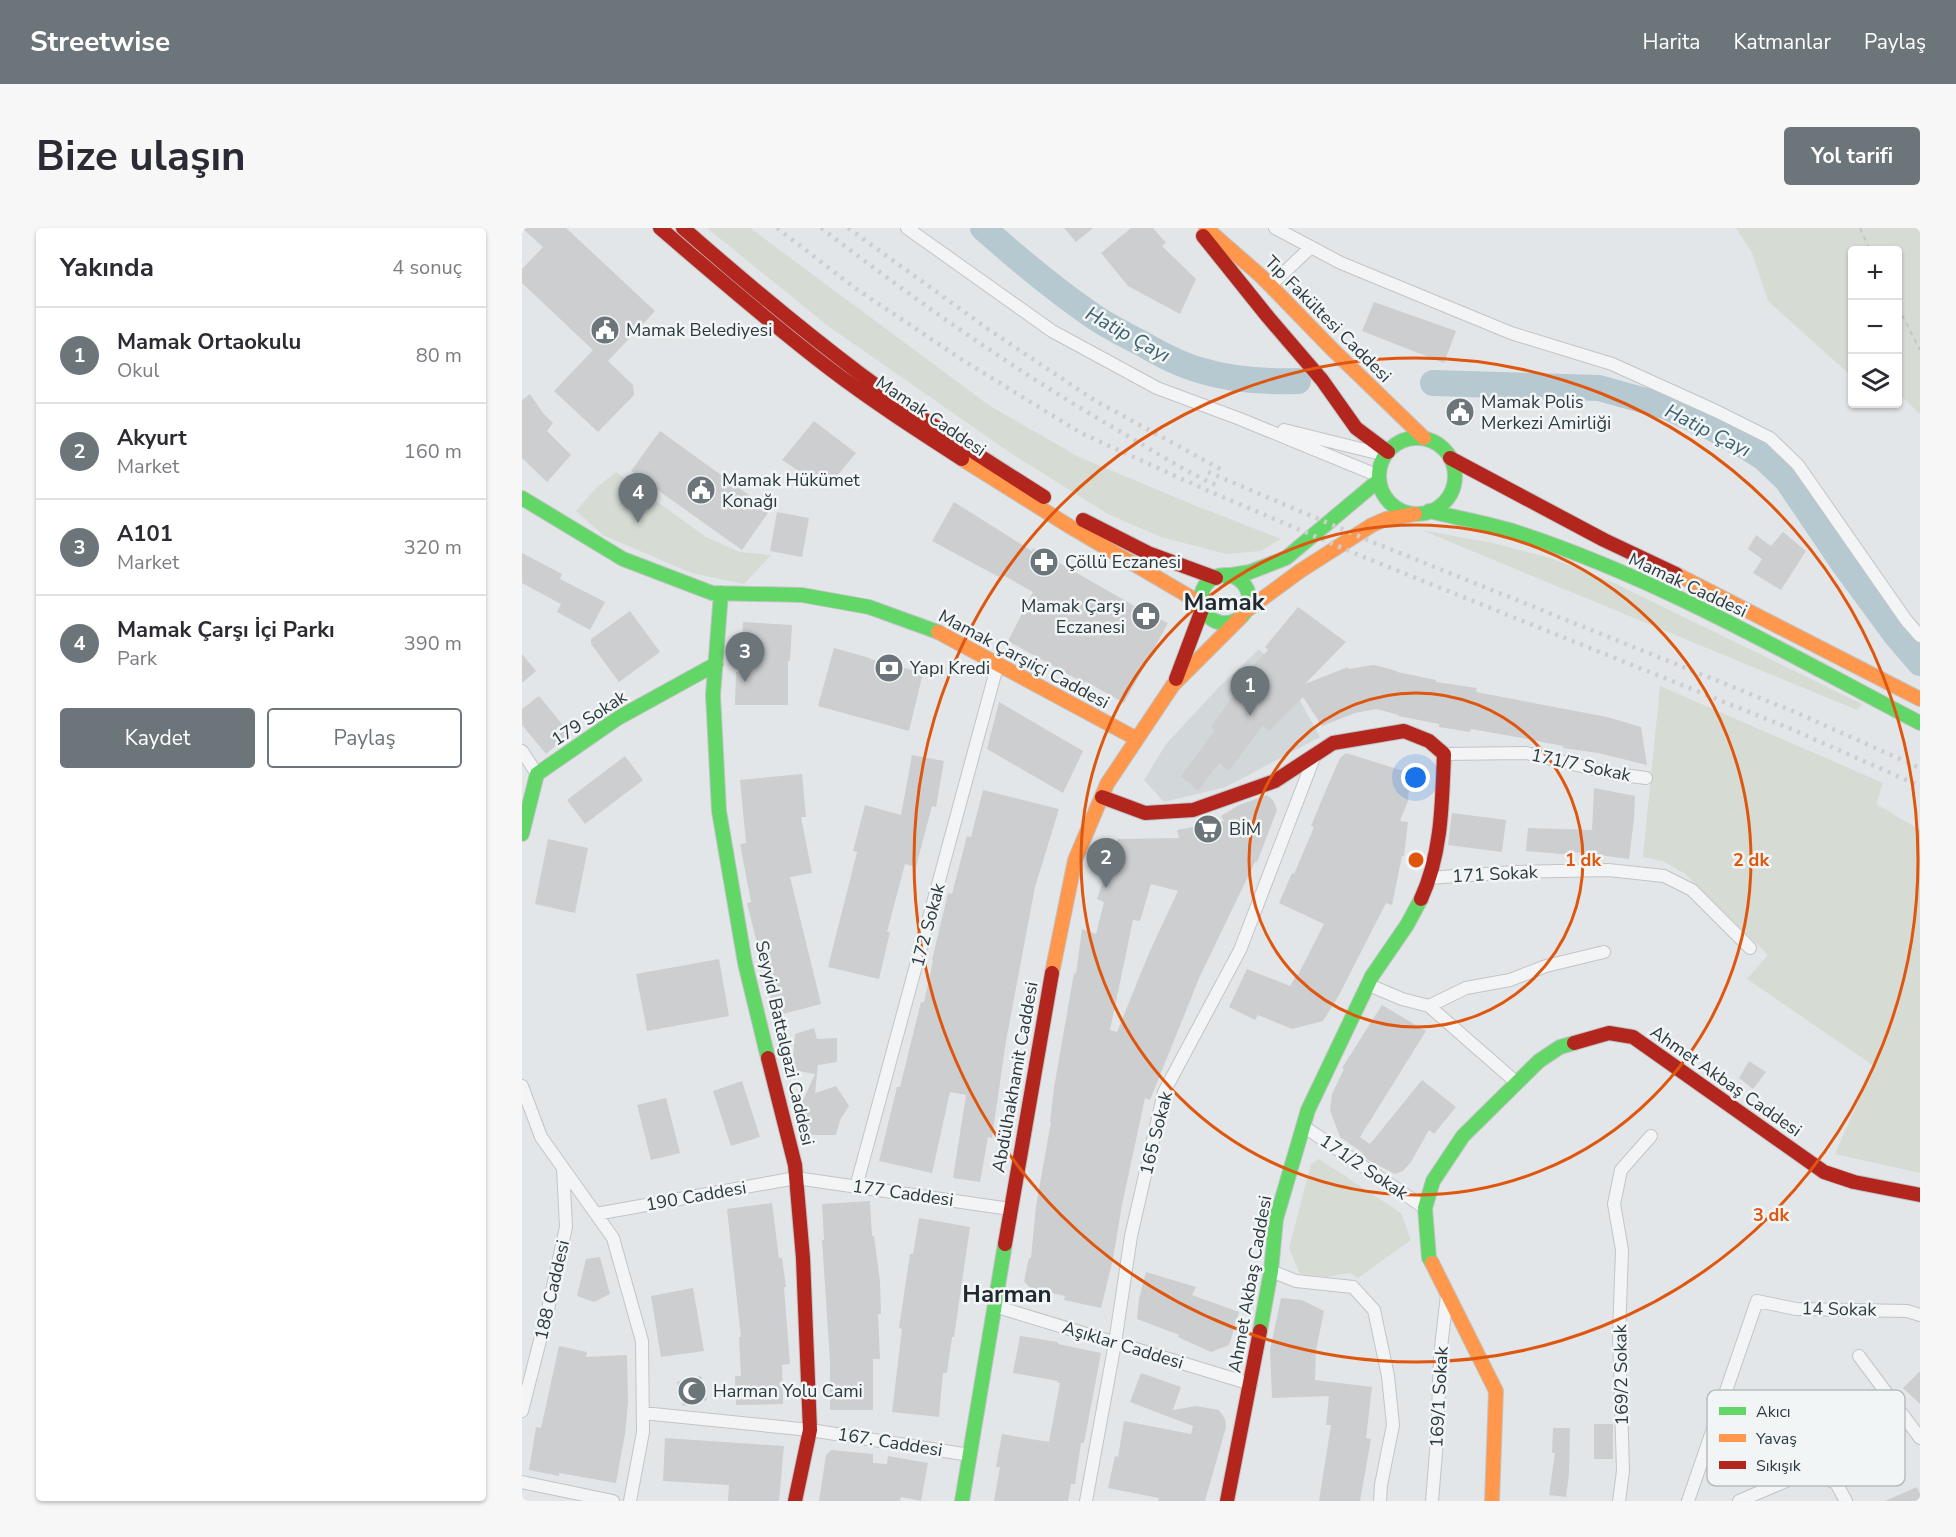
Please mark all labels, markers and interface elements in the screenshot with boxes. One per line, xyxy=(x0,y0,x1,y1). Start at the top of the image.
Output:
text: Streetwise xyxy=(30,23,170,61)
text: Harita xyxy=(1642,28,1700,56)
text: Katmanlar xyxy=(1733,28,1831,56)
text: Paylaş xyxy=(1864,28,1926,56)
button: Yol tarifi xyxy=(1784,127,1920,185)
text: Bize ulaşın xyxy=(36,128,246,185)
map controls xyxy=(1848,246,1902,408)
button: + xyxy=(1848,246,1902,300)
text: Yakında xyxy=(60,250,154,285)
street label: Tıp Fakültesi Caddesi xyxy=(1259,250,1397,388)
text: 4 sonuç xyxy=(392,254,462,281)
water label: Hatip Çayı xyxy=(1081,300,1175,369)
button: − xyxy=(1848,300,1902,354)
public building icon: Mamak Belediyesi xyxy=(589,314,621,346)
place label: Mamak Belediyesi xyxy=(626,318,772,342)
text: Mamak Ortaokulu xyxy=(117,327,301,357)
text: 1 xyxy=(74,342,86,369)
text: 80 m xyxy=(416,342,462,369)
button: layers xyxy=(1848,354,1902,408)
text: Okul xyxy=(117,357,159,384)
street label: Mamak Caddesi xyxy=(871,370,991,462)
place label: Mamak Polis Merkezi Amirliği xyxy=(1481,390,1611,435)
public building icon: Mamak Polis Merkezi Amirliği xyxy=(1444,396,1476,428)
water label: Hatip Çayı xyxy=(1660,397,1755,464)
text: Akyurt xyxy=(117,423,187,453)
text: 2 xyxy=(74,438,86,465)
text: 160 m xyxy=(404,438,462,465)
text: Market xyxy=(117,453,179,480)
place label: Mamak Hükümet Konağı xyxy=(722,468,860,513)
pin: 4 xyxy=(618,474,658,523)
public building icon: Mamak Hükümet Konağı xyxy=(685,474,717,506)
text: A101 xyxy=(117,519,173,549)
text: 3 xyxy=(74,534,86,561)
text: 320 m xyxy=(404,534,462,561)
pharmacy icon: Çöllü Eczanesi xyxy=(1028,546,1060,578)
street label: Mamak Caddesi xyxy=(1625,547,1751,623)
text: Market xyxy=(117,549,179,576)
place label: Çöllü Eczanesi xyxy=(1065,550,1181,574)
district label: Mamak xyxy=(1184,586,1266,618)
place label: Mamak Çarşı Eczanesi xyxy=(1021,594,1125,639)
pharmacy icon: Mamak Çarşı Eczanesi xyxy=(1130,600,1162,632)
street label: Mamak Çarşıiçi Caddesi xyxy=(934,604,1114,714)
text: Mamak Çarşı İçi Parkı xyxy=(117,615,335,645)
text: 4 xyxy=(74,630,86,657)
text: 390 m xyxy=(404,630,462,657)
pin: 3 xyxy=(726,632,764,682)
text: Park xyxy=(117,645,157,672)
bank icon: Yapı Kredi xyxy=(873,652,905,684)
place label: Yapı Kredi xyxy=(909,656,990,680)
pin: 1 xyxy=(1230,666,1270,716)
street label: 179 Sokak xyxy=(547,684,632,751)
button: Kaydet xyxy=(60,708,255,768)
button: Paylaş xyxy=(267,708,462,768)
street label: 171/7 Sokak xyxy=(1529,743,1634,787)
your location xyxy=(1401,763,1430,792)
supermarket icon: BİM xyxy=(1192,813,1224,845)
place label: BİM xyxy=(1229,817,1261,841)
pin: 2 xyxy=(1086,838,1126,888)
text: 1 dk xyxy=(1565,848,1601,872)
text: 2 dk xyxy=(1733,848,1769,872)
centre of rings xyxy=(1406,850,1426,870)
street label: 171 Sokak xyxy=(1452,860,1539,888)
street label: 172 Sokak xyxy=(905,880,951,969)
street label: Seyyid Battalgazi Caddesi xyxy=(750,938,820,1148)
street label: Abdülhakhamit Caddesi xyxy=(986,980,1044,1174)
street label: Ahmet Akbaş Caddesi xyxy=(1646,1020,1806,1142)
street label: 165 Sokak xyxy=(1134,1088,1178,1177)
street label: 171/2 Sokak xyxy=(1315,1129,1414,1206)
street label: 177 Caddesi xyxy=(851,1174,955,1212)
street label: 190 Caddesi xyxy=(644,1175,748,1217)
street label: Ahmet Akbaş Caddesi xyxy=(1223,1194,1277,1374)
text: 3 dk xyxy=(1753,1203,1789,1227)
street label: 188 Caddesi xyxy=(529,1238,575,1342)
district label: Harman xyxy=(962,1278,1052,1310)
street label: 14 Sokak xyxy=(1801,1296,1878,1322)
street label: Aşıklar Caddesi xyxy=(1059,1315,1187,1375)
street label: 169/2 Sokak xyxy=(1608,1323,1634,1426)
street label: 169/1 Sokak xyxy=(1424,1345,1454,1448)
mosque icon: Harman Yolu Cami xyxy=(676,1375,708,1407)
place label: Harman Yolu Cami xyxy=(713,1379,863,1403)
legend xyxy=(1707,1390,1905,1486)
text: Akıcı xyxy=(1756,1401,1791,1423)
street label: 167. Caddesi xyxy=(836,1422,944,1462)
text: Yavaş xyxy=(1755,1428,1797,1450)
text: Sıkışık xyxy=(1756,1455,1802,1477)

